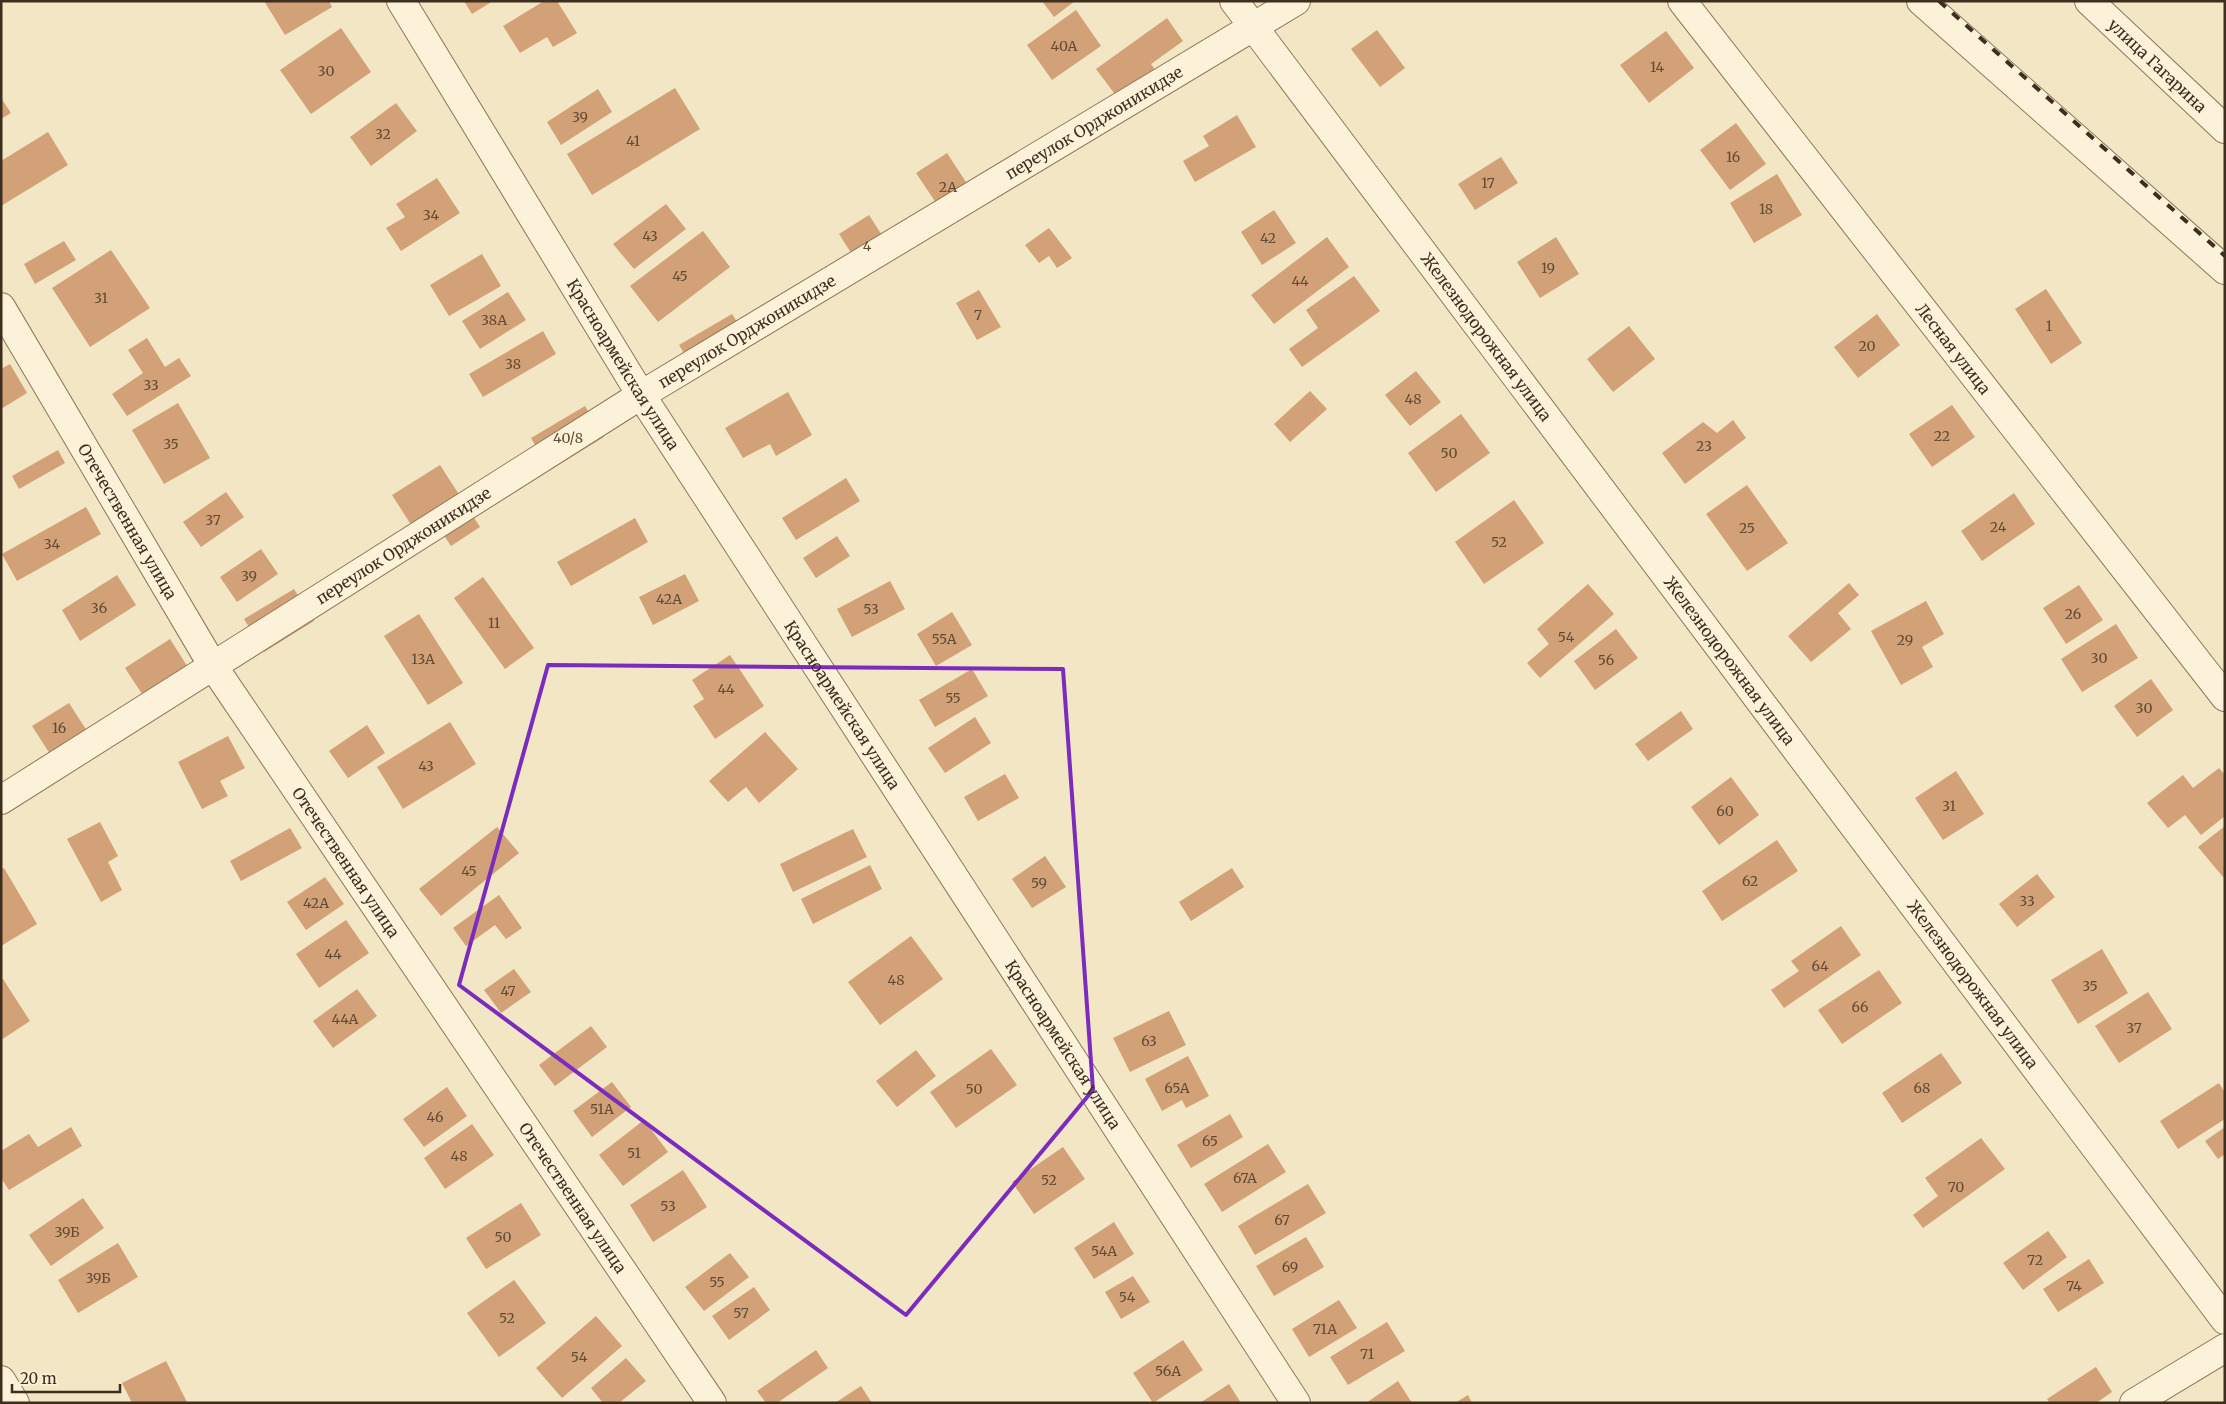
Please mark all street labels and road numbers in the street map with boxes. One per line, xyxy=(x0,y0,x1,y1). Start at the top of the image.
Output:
street label: улица Гагарина xyxy=(2104,14,2211,117)
street label: переулок Орджоникидзе xyxy=(1002,61,1186,184)
street label: Железнодорожная улица xyxy=(1417,249,1556,425)
street label: переулок Орджоникидзе xyxy=(655,270,839,392)
street label: Красноармейская улица xyxy=(563,275,684,454)
street label: Лесная улица xyxy=(1912,299,1995,399)
street label: Отечественная улица xyxy=(74,440,182,603)
street label: переулок Орджоникидзе xyxy=(312,483,495,608)
street label: Железнодорожная улица xyxy=(1660,572,1800,749)
street label: Красноармейская улица xyxy=(780,617,905,794)
street label: Отечественная улица xyxy=(288,783,404,942)
street label: Железнодорожная улица xyxy=(1903,896,2043,1073)
street label: Красноармейская улица xyxy=(1001,956,1125,1133)
street label: Отечественная улица xyxy=(515,1119,631,1277)

